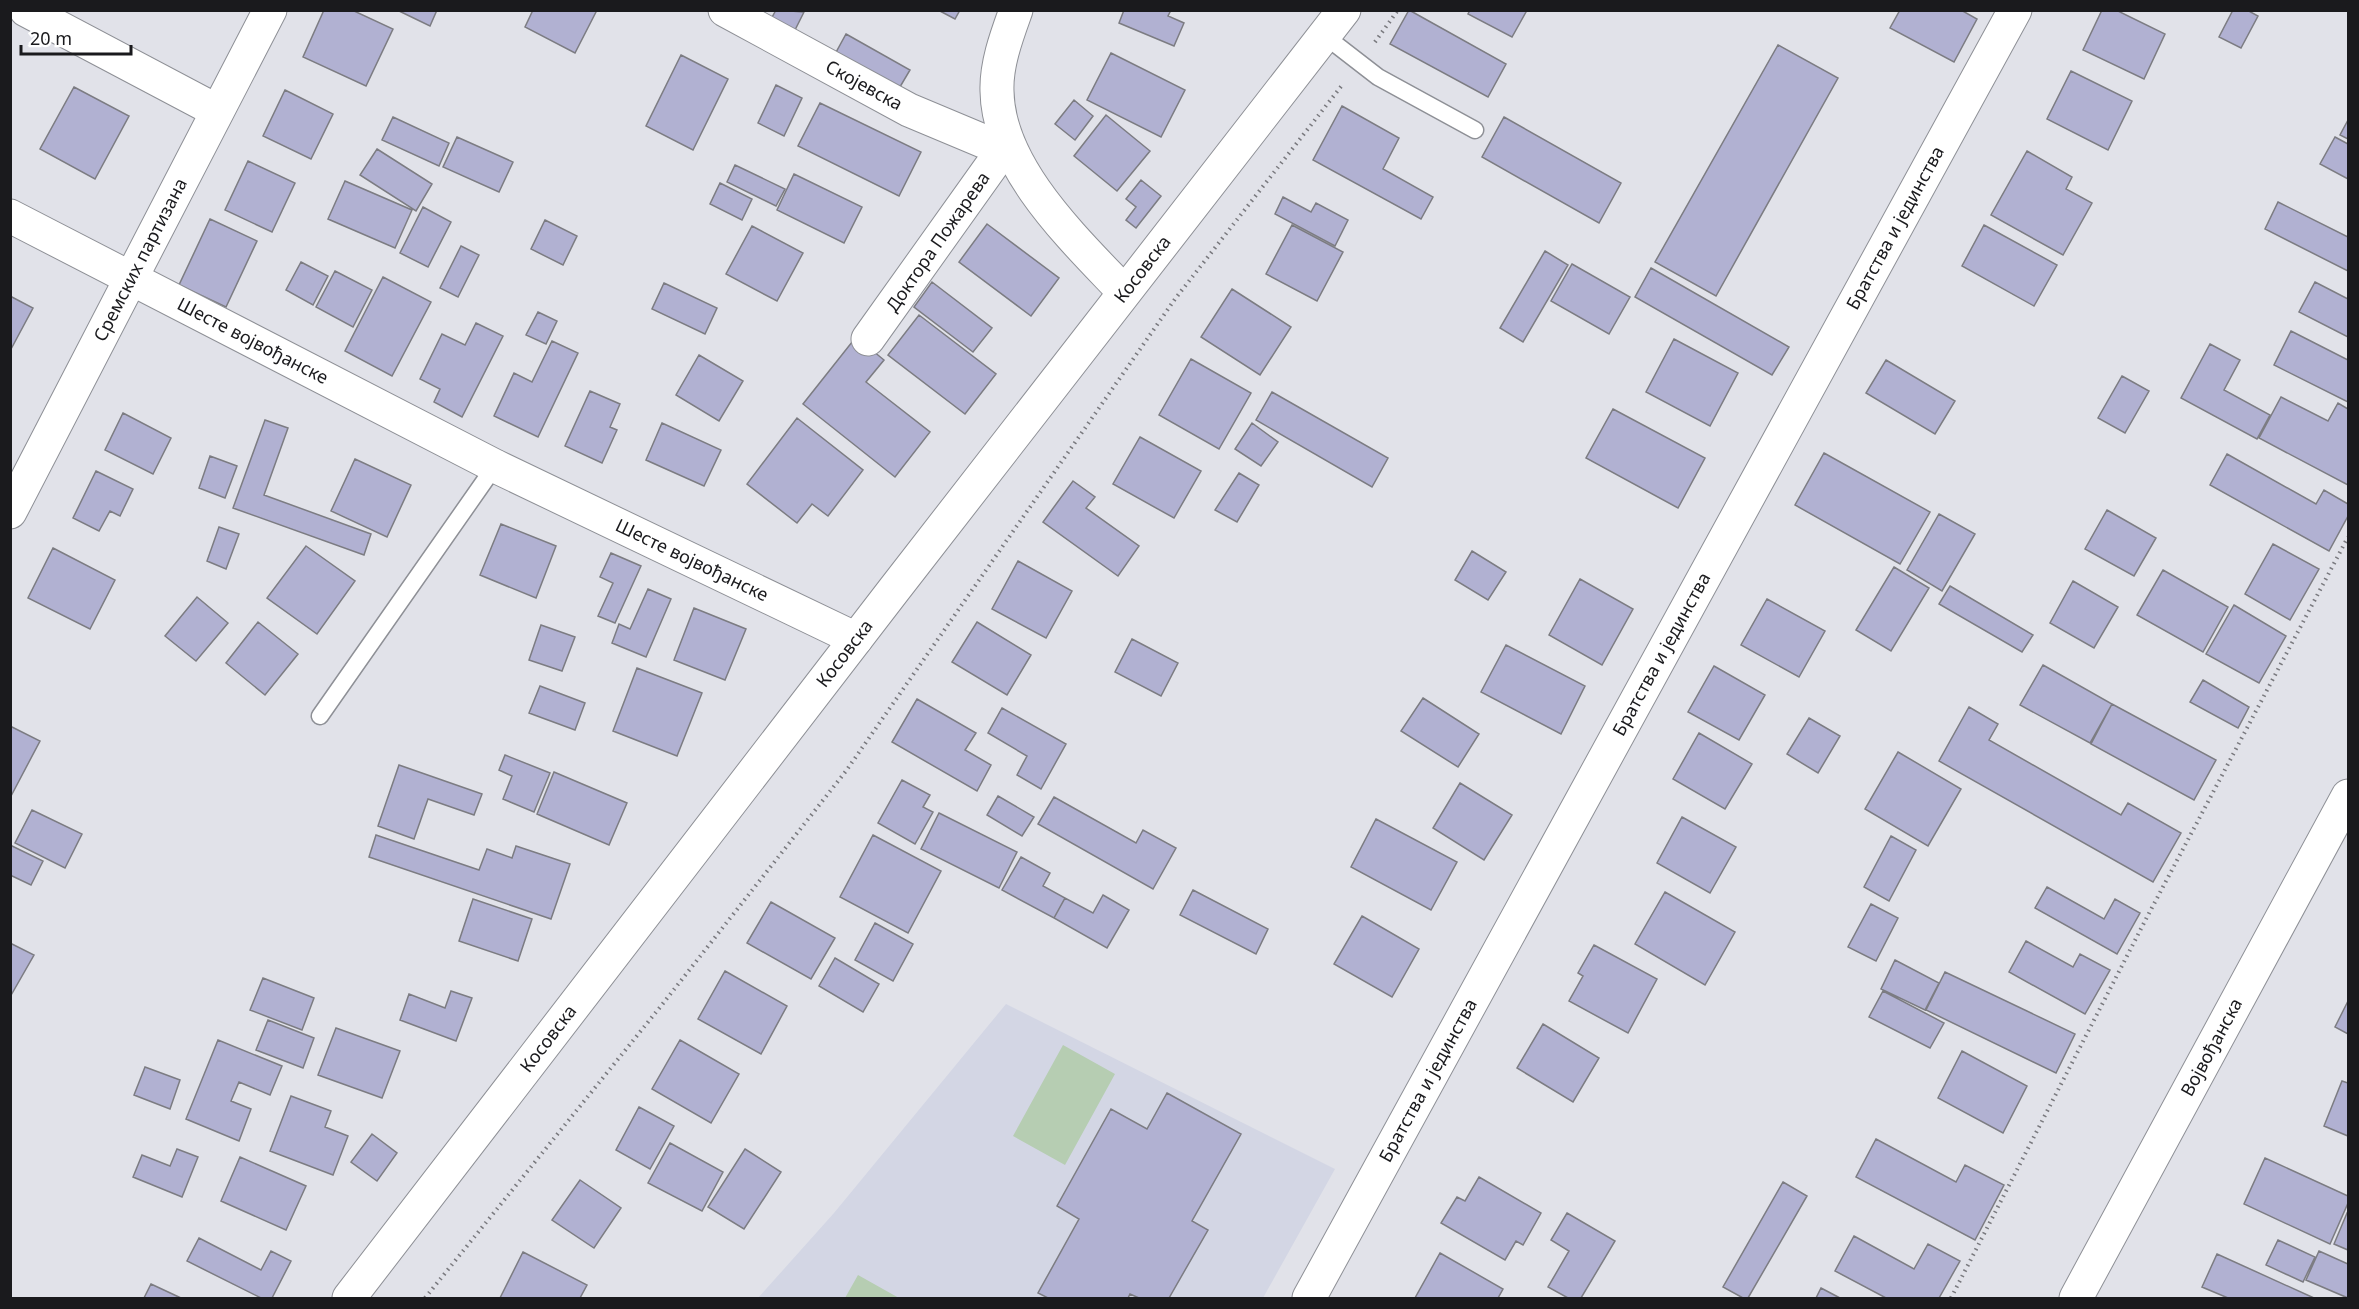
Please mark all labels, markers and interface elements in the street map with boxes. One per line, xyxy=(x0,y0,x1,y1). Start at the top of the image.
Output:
scale bar xyxy=(21,18,130,56)
text: 20 m xyxy=(30,26,72,50)
street label: Скојевска xyxy=(822,54,907,115)
street label: Братства и јединства xyxy=(1840,142,1949,314)
street label: Доктора Пожарева xyxy=(880,167,995,316)
street label: Сремских партизана xyxy=(87,174,192,345)
street label: Косовска xyxy=(1108,230,1176,308)
street label: Шесте војвођанске xyxy=(173,291,333,389)
street label: Шесте војвођанске xyxy=(612,513,773,606)
street label: Братства и јединства xyxy=(1606,568,1715,740)
street label: Косовска xyxy=(810,614,878,692)
street label: Братства и јединства xyxy=(1373,994,1482,1166)
street label: Војвођанска xyxy=(2175,994,2247,1100)
street label: Косовска xyxy=(514,1000,581,1077)

